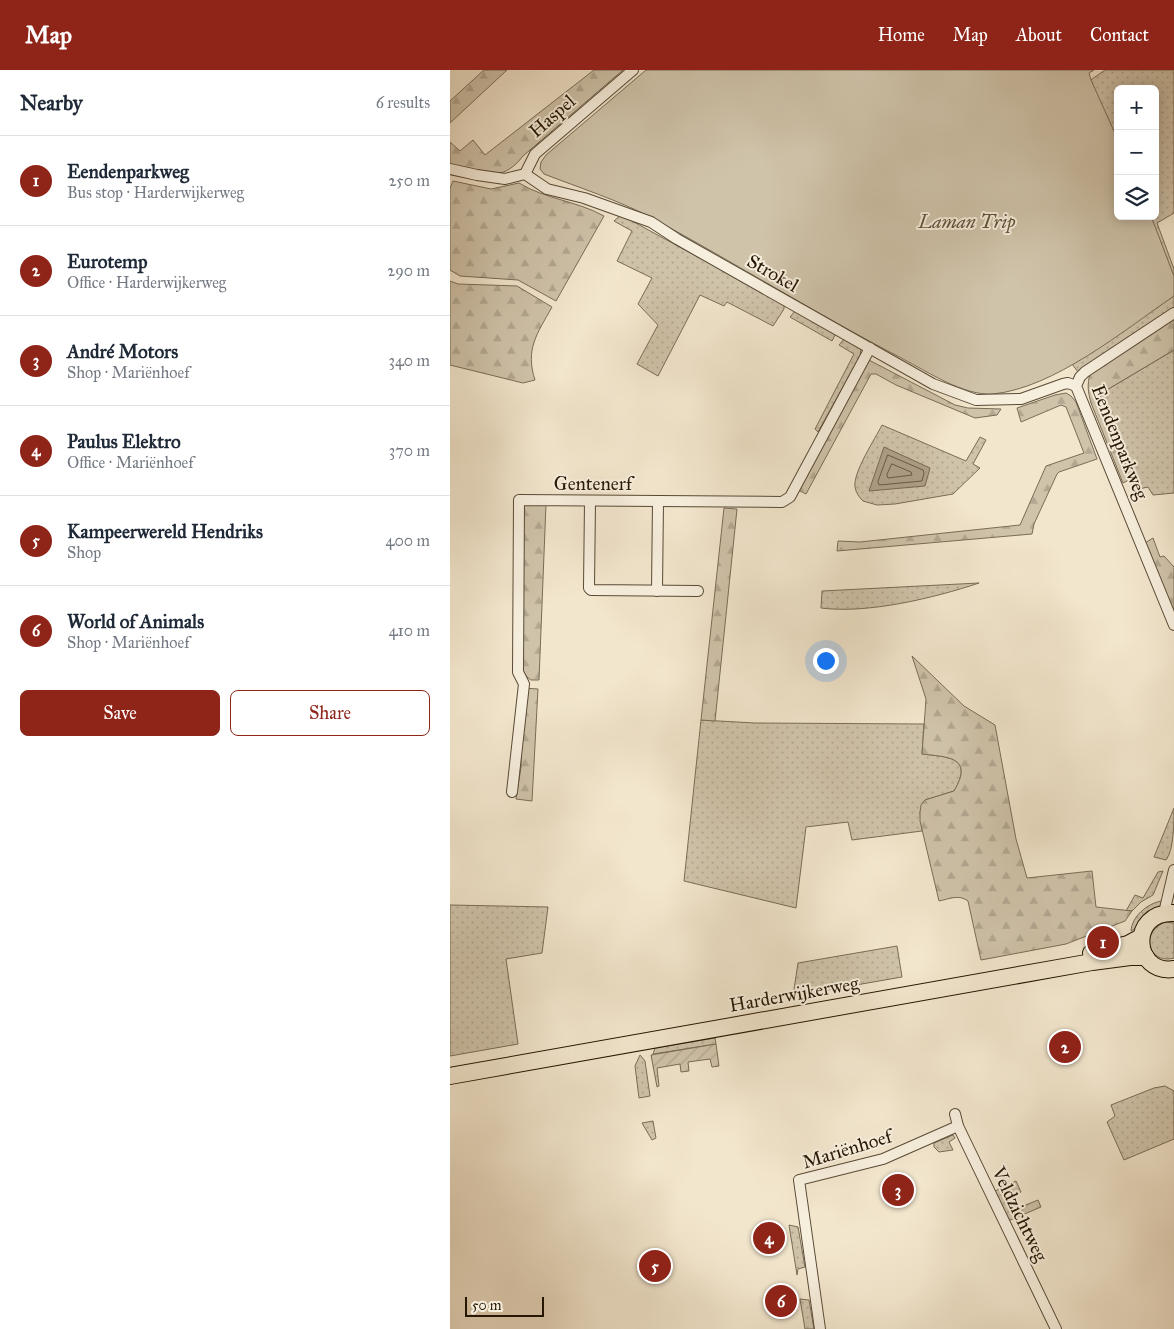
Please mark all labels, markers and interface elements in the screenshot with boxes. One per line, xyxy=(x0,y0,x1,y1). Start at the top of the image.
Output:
text: Map xyxy=(25,20,72,50)
text: Home xyxy=(878,24,925,46)
text: Map xyxy=(953,24,988,46)
text: About xyxy=(1016,24,1062,46)
text: Contact xyxy=(1090,24,1149,46)
map controls xyxy=(1114,85,1159,220)
button: + xyxy=(1114,85,1159,130)
street label: Haspel xyxy=(524,89,581,142)
text: Nearby xyxy=(20,90,83,116)
text: 6 results xyxy=(376,93,430,112)
button: − xyxy=(1114,130,1159,175)
text: Eendenparkweg xyxy=(67,160,189,183)
text: 1 xyxy=(33,171,39,190)
text: 250 m xyxy=(389,171,430,190)
button: layers xyxy=(1114,175,1159,220)
text: Bus stop · Harderwijkerweg xyxy=(67,183,244,202)
park label: Laman Trip xyxy=(917,210,1016,234)
street label: Strokel xyxy=(743,249,804,297)
text: Eurotemp xyxy=(67,250,148,273)
text: 2 xyxy=(32,261,40,280)
text: 290 m xyxy=(387,261,430,280)
text: Office · Harderwijkerweg xyxy=(67,273,226,292)
text: André Motors xyxy=(67,340,178,363)
text: 3 xyxy=(33,351,39,370)
text: 340 m xyxy=(388,351,430,370)
text: Shop · Mariënhoef xyxy=(67,363,190,382)
street label: Eendenparkweg xyxy=(1086,381,1154,503)
text: Paulus Elektro xyxy=(67,430,181,453)
text: 4 xyxy=(32,441,40,460)
text: 370 m xyxy=(389,441,430,460)
text: Office · Mariënhoef xyxy=(67,453,194,472)
street label: Gentenerf xyxy=(554,472,635,495)
text: Kampeerwereld Hendriks xyxy=(67,520,263,543)
text: 5 xyxy=(32,531,40,550)
text: 400 m xyxy=(386,531,430,550)
text: Shop xyxy=(67,543,101,562)
text: World of Animals xyxy=(67,610,204,633)
text: 6 xyxy=(32,621,40,640)
text: 410 m xyxy=(389,621,430,640)
text: Shop · Mariënhoef xyxy=(67,633,190,652)
your location xyxy=(813,648,839,674)
button: Save xyxy=(20,690,220,736)
button: Share xyxy=(230,690,430,736)
pin: 1 xyxy=(1087,923,1119,961)
street label: Harderwijkerweg xyxy=(727,971,861,1018)
pin: 2 xyxy=(1049,1028,1081,1066)
street label: Mariënhoef xyxy=(799,1124,897,1174)
street label: Veldzichtweg xyxy=(986,1162,1053,1266)
pin: 3 xyxy=(882,1171,914,1209)
pin: 4 xyxy=(753,1219,785,1257)
pin: 5 xyxy=(639,1247,671,1285)
pin: 6 xyxy=(765,1282,797,1320)
scale bar xyxy=(465,1294,544,1317)
text: 50 m xyxy=(472,1297,501,1314)

